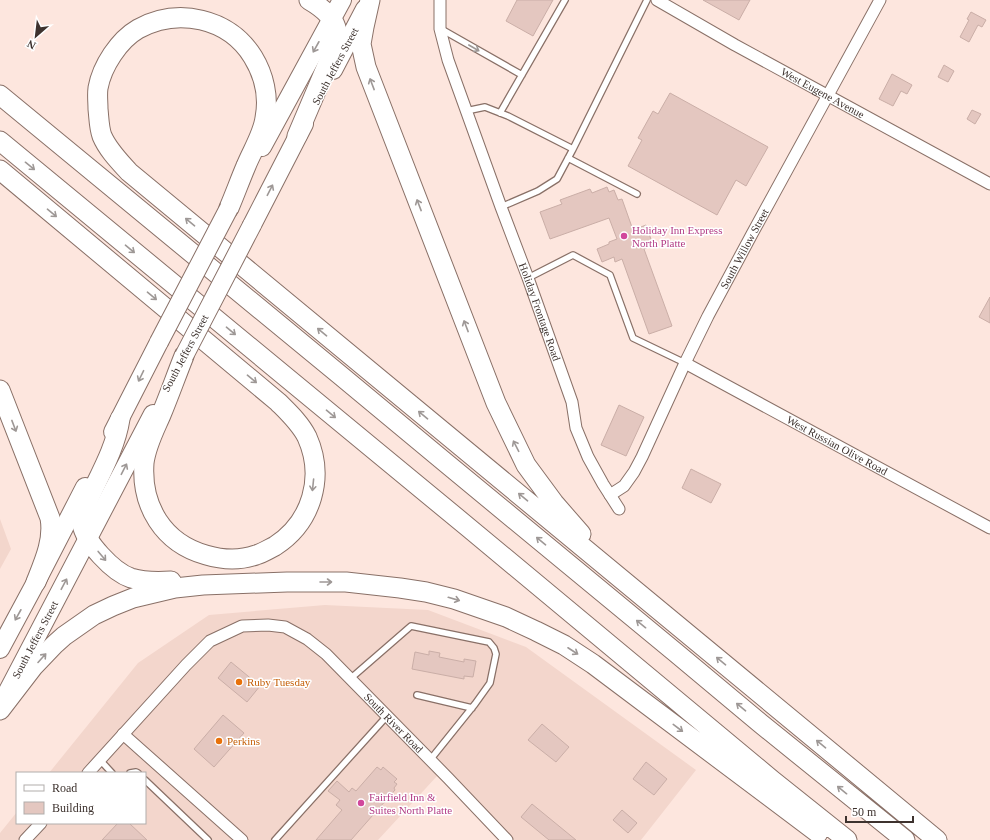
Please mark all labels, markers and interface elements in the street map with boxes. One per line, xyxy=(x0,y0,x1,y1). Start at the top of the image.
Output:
north arrow xyxy=(16,16,56,56)
street label: South Jeffers Street xyxy=(310,25,360,107)
text: N xyxy=(25,38,38,52)
one-way arrow xyxy=(312,41,320,53)
one-way arrow xyxy=(468,45,480,53)
street label: West Eugene Avenue xyxy=(779,65,867,120)
one-way arrow xyxy=(368,78,375,90)
one-way arrow xyxy=(25,161,36,170)
one-way arrow xyxy=(267,184,274,196)
one-way arrow xyxy=(414,199,422,211)
street label: South Willow Street xyxy=(718,207,771,291)
one-way arrow xyxy=(46,208,57,217)
one-way arrow xyxy=(184,218,195,227)
place label: Holiday Inn Express North Platte xyxy=(632,224,722,249)
marker: Holiday Inn Express North Platte xyxy=(619,231,629,241)
one-way arrow xyxy=(125,244,136,253)
street label: Holiday Frontage Road xyxy=(517,261,563,363)
one-way arrow xyxy=(146,291,157,300)
street label: South Jeffers Street xyxy=(160,312,210,394)
one-way arrow xyxy=(461,321,469,333)
one-way arrow xyxy=(225,327,236,336)
one-way arrow xyxy=(317,327,328,336)
one-way arrow xyxy=(137,370,144,382)
one-way arrow xyxy=(246,374,257,383)
one-way arrow xyxy=(326,410,336,419)
one-way arrow xyxy=(417,410,428,419)
street label: West Russian Olive Road xyxy=(785,413,890,478)
one-way arrow xyxy=(11,420,19,432)
one-way arrow xyxy=(512,440,519,452)
one-way arrow xyxy=(121,463,128,475)
one-way arrow xyxy=(310,478,317,491)
one-way arrow xyxy=(517,493,528,502)
one-way arrow xyxy=(536,537,547,546)
one-way arrow xyxy=(97,550,106,561)
one-way arrow xyxy=(319,578,332,586)
one-way arrow xyxy=(61,579,68,591)
one-way arrow xyxy=(448,596,461,603)
street label: South Jeffers Street xyxy=(10,599,60,681)
one-way arrow xyxy=(14,609,22,621)
one-way arrow xyxy=(636,620,647,629)
one-way arrow xyxy=(567,647,578,655)
one-way arrow xyxy=(37,653,46,663)
one-way arrow xyxy=(715,656,726,665)
place label: Ruby Tuesday xyxy=(247,676,311,688)
marker: Ruby Tuesday xyxy=(234,677,244,687)
street label: South River Road xyxy=(362,690,426,755)
one-way arrow xyxy=(736,703,747,712)
one-way arrow xyxy=(672,724,683,732)
place label: Perkins xyxy=(227,735,260,747)
marker: Perkins xyxy=(214,736,224,746)
one-way arrow xyxy=(815,739,826,748)
legend xyxy=(16,772,146,824)
text: Road xyxy=(52,781,77,795)
one-way arrow xyxy=(836,785,847,794)
place label: Fairfield Inn & Suites North Platte xyxy=(369,791,452,816)
marker: Fairfield Inn & Suites North Platte xyxy=(356,798,366,808)
scale bar xyxy=(846,798,913,824)
text: Building xyxy=(52,801,94,815)
text: 50 m xyxy=(852,805,877,819)

